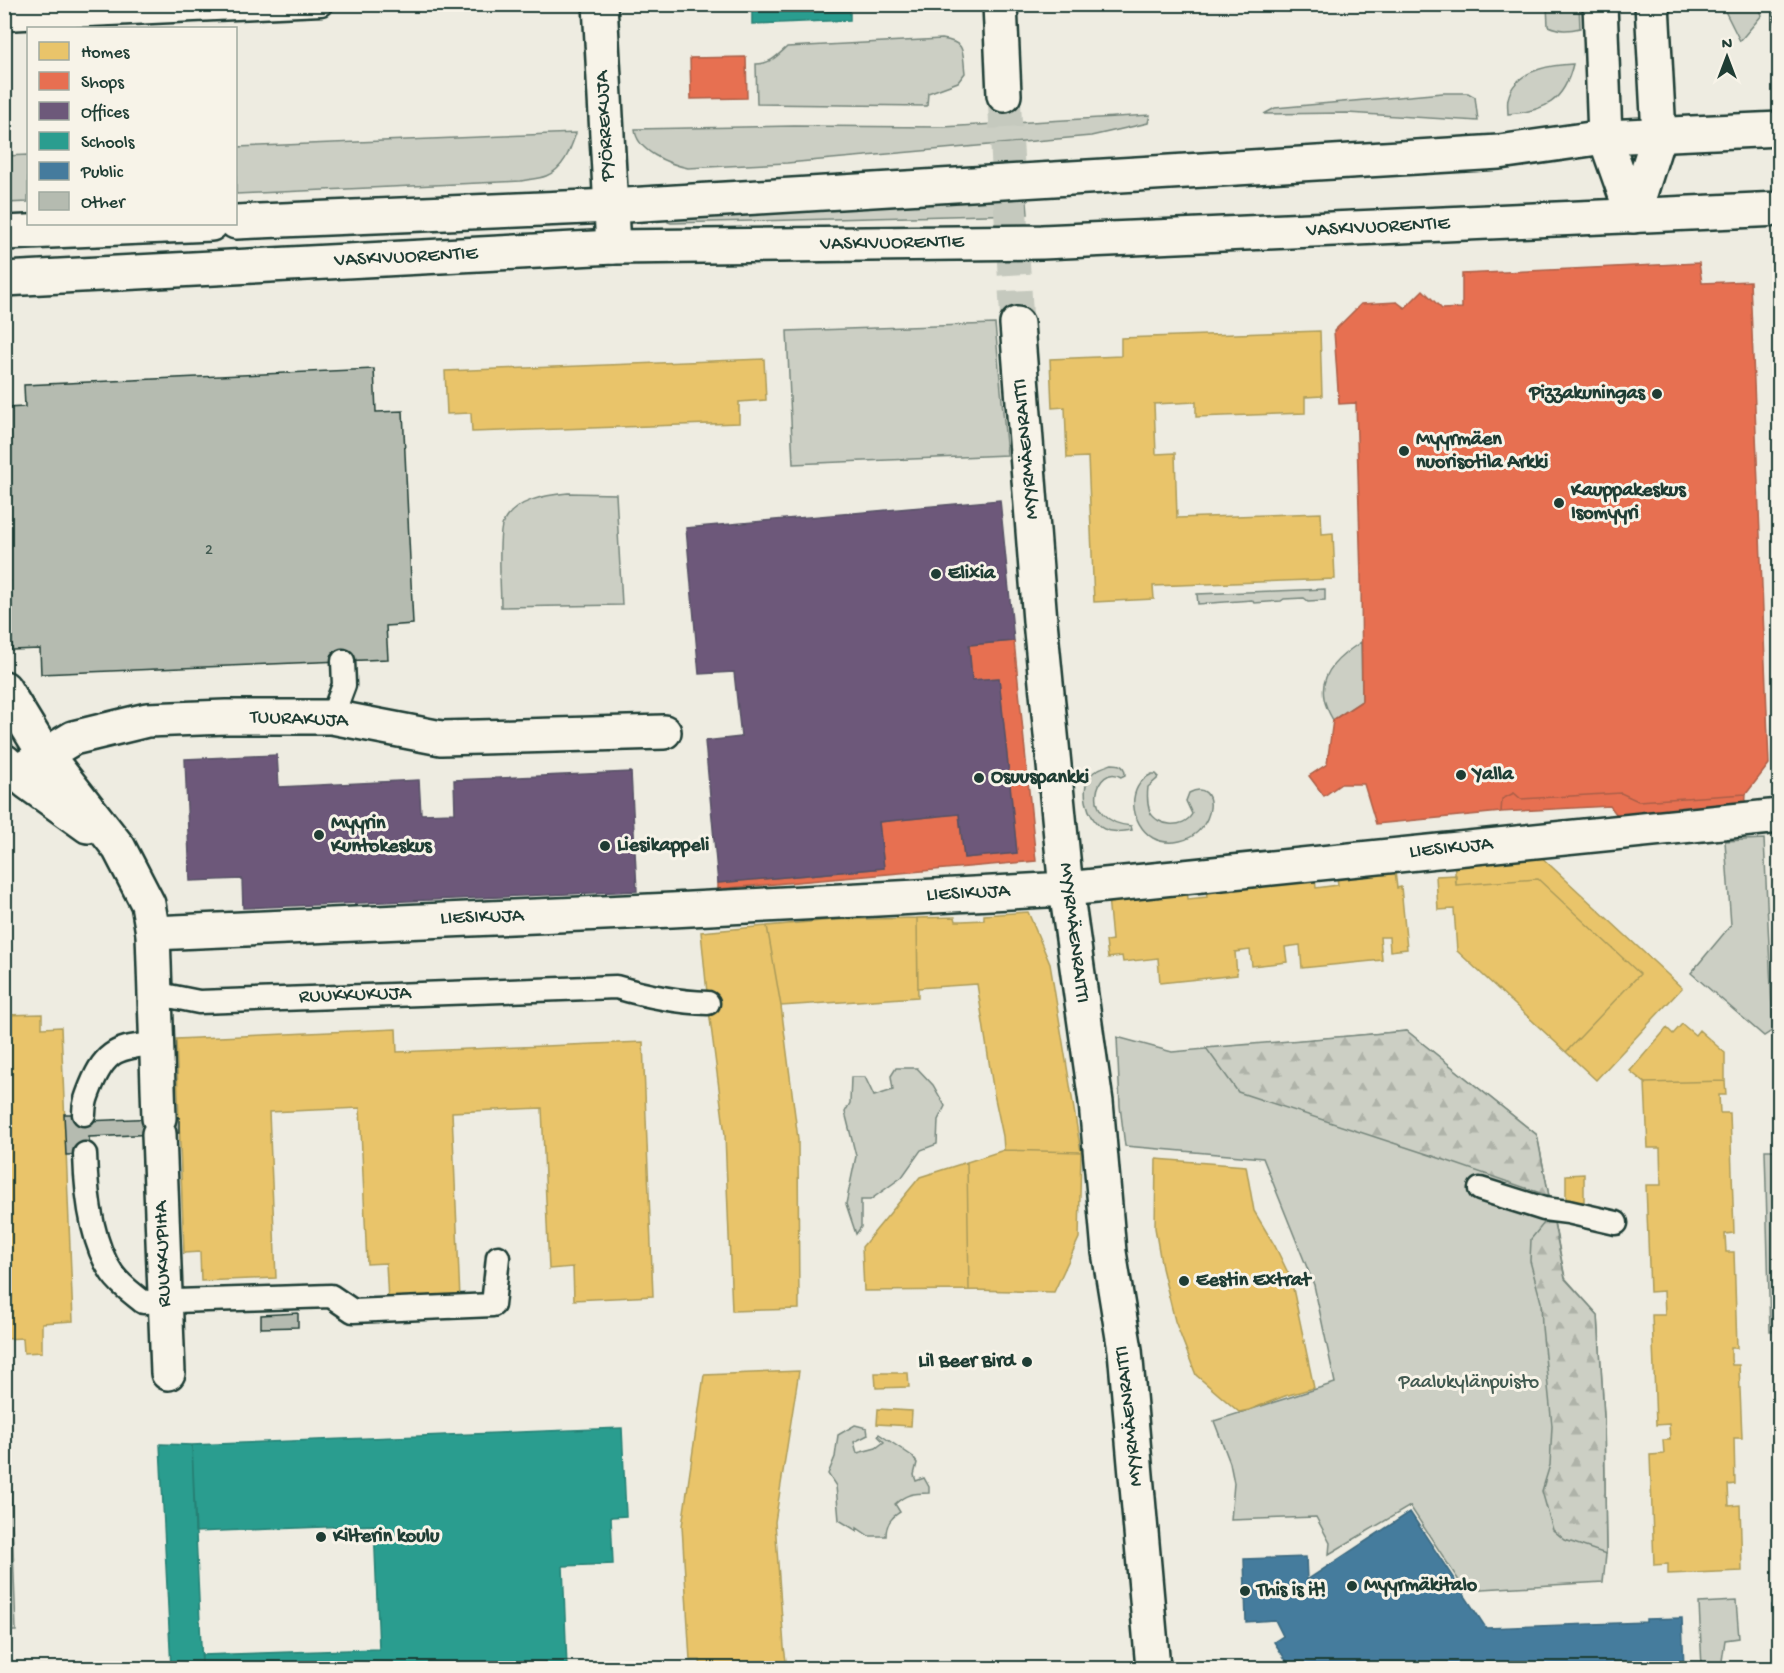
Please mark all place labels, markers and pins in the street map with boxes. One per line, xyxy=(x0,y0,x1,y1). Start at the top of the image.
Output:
place label: Pizzakuningas xyxy=(1528,383,1647,406)
marker: Pizzakuningas xyxy=(1650,387,1664,401)
place label: Myyrmäen nuorisotila Arkki xyxy=(1416,429,1548,475)
marker: Myyrmäen nuorisotila Arkki xyxy=(1397,444,1411,458)
place label: Kauppakeskus Isomyyri xyxy=(1570,480,1687,526)
marker: Kauppakeskus Isomyyri xyxy=(1552,496,1566,510)
place label: Elixia xyxy=(948,563,996,586)
marker: Elixia xyxy=(929,567,943,581)
place label: Yalla xyxy=(1471,764,1514,787)
place label: Osuuspankki xyxy=(991,767,1089,790)
marker: Yalla xyxy=(1454,768,1468,782)
marker: Osuuspankki xyxy=(972,771,986,785)
place label: Myyrin Kuntokeskus xyxy=(330,813,433,859)
marker: Myyrin Kuntokeskus xyxy=(312,828,326,842)
place label: Liesikappeli xyxy=(617,835,709,858)
marker: Liesikappeli xyxy=(598,839,612,853)
place label: Eestin Extrat xyxy=(1196,1270,1312,1293)
marker: Eestin Extrat xyxy=(1177,1274,1191,1288)
place label: Lil Beer Bird xyxy=(918,1351,1017,1374)
marker: Lil Beer Bird xyxy=(1020,1355,1034,1369)
place label: Kilterin koulu xyxy=(332,1526,440,1549)
marker: Kilterin koulu xyxy=(314,1530,328,1544)
place label: Myyrmäkitalo xyxy=(1364,1575,1478,1598)
marker: Myyrmäkitalo xyxy=(1345,1579,1359,1593)
place label: This is it! xyxy=(1255,1580,1326,1603)
marker: This is it! xyxy=(1238,1584,1252,1598)

